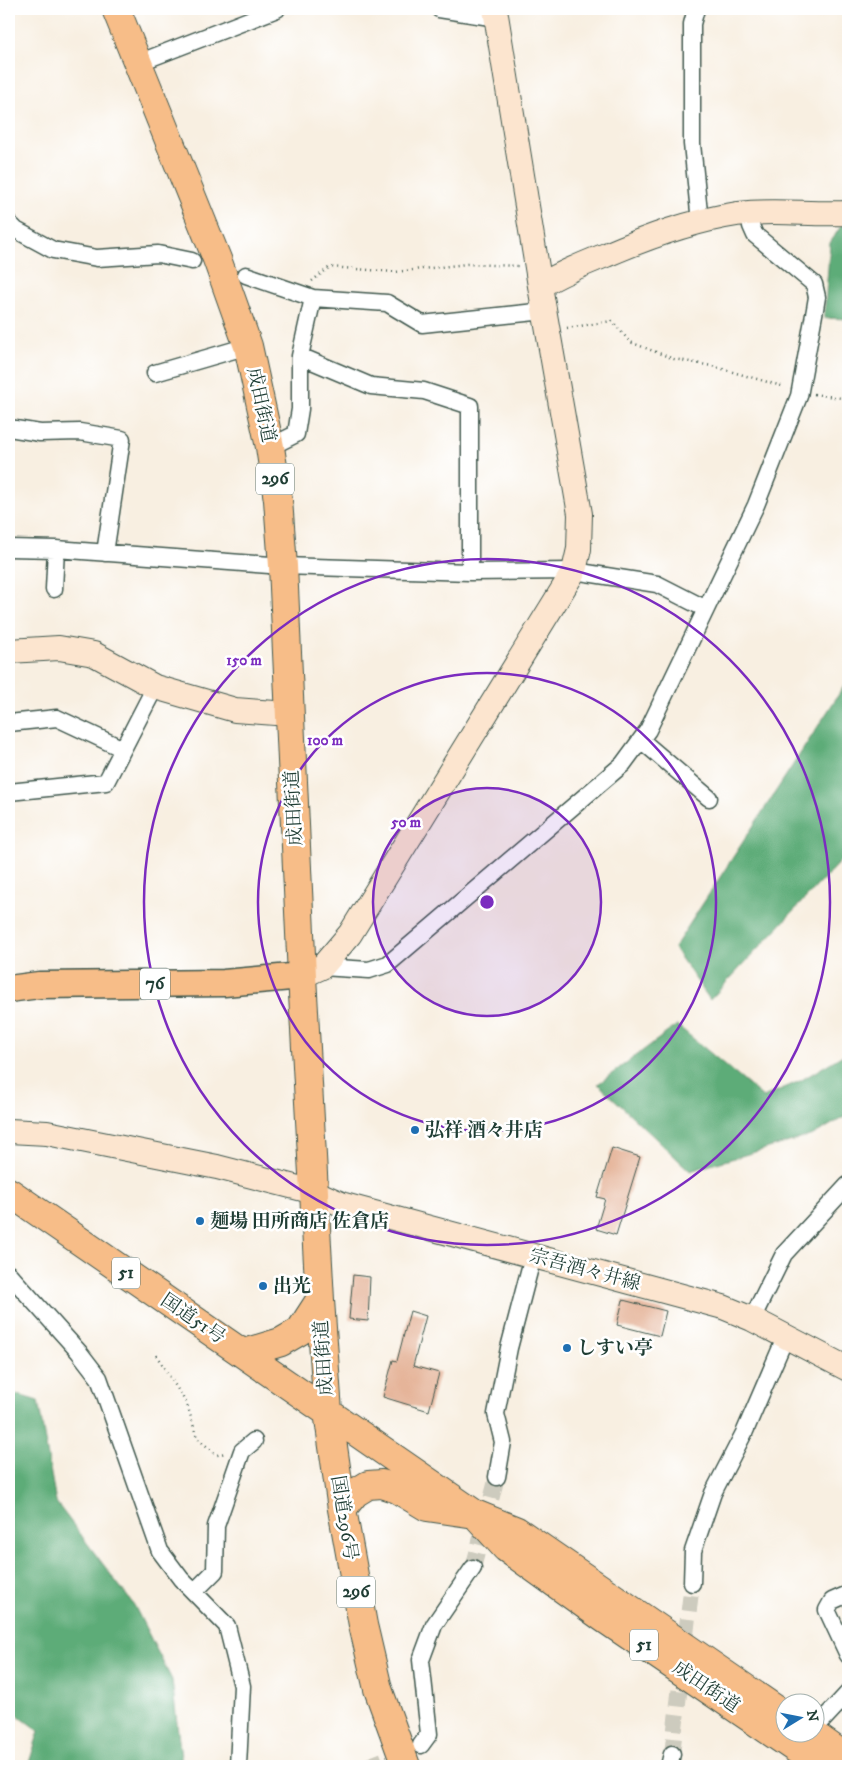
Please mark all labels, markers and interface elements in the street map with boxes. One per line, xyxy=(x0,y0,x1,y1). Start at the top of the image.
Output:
street label: 成田街道 xyxy=(242,365,280,445)
road number: 296 xyxy=(256,464,294,494)
text: 150 m xyxy=(226,651,262,670)
text: 100 m xyxy=(307,731,344,750)
street label: 成田街道 xyxy=(281,769,307,847)
text: 50 m xyxy=(390,813,422,832)
centre of rings xyxy=(478,893,496,911)
road number: 76 xyxy=(140,969,170,1000)
place label: 弘祥 酒々井店 xyxy=(425,1119,543,1142)
marker: 弘祥 酒々井店 xyxy=(409,1124,421,1136)
place label: 麺場 田所商店 佐倉店 xyxy=(210,1210,389,1233)
marker: 麺場 田所商店 佐倉店 xyxy=(194,1215,206,1227)
street label: 宗吾酒々井線 xyxy=(527,1244,643,1296)
road number: 51 xyxy=(112,1258,140,1288)
place label: 出光 xyxy=(273,1275,311,1298)
marker: 出光 xyxy=(257,1280,269,1292)
street label: 国道51号 xyxy=(156,1289,230,1349)
street label: 成田街道 xyxy=(310,1319,338,1397)
place label: しすい亭 xyxy=(577,1337,653,1360)
marker: しすい亭 xyxy=(561,1342,573,1354)
street label: 国道296号 xyxy=(326,1474,362,1562)
road number: 296 xyxy=(337,1576,375,1608)
road number: 51 xyxy=(630,1630,658,1660)
street label: 成田街道 xyxy=(668,1656,744,1718)
north arrow xyxy=(774,1692,824,1742)
text: N xyxy=(802,1709,822,1724)

